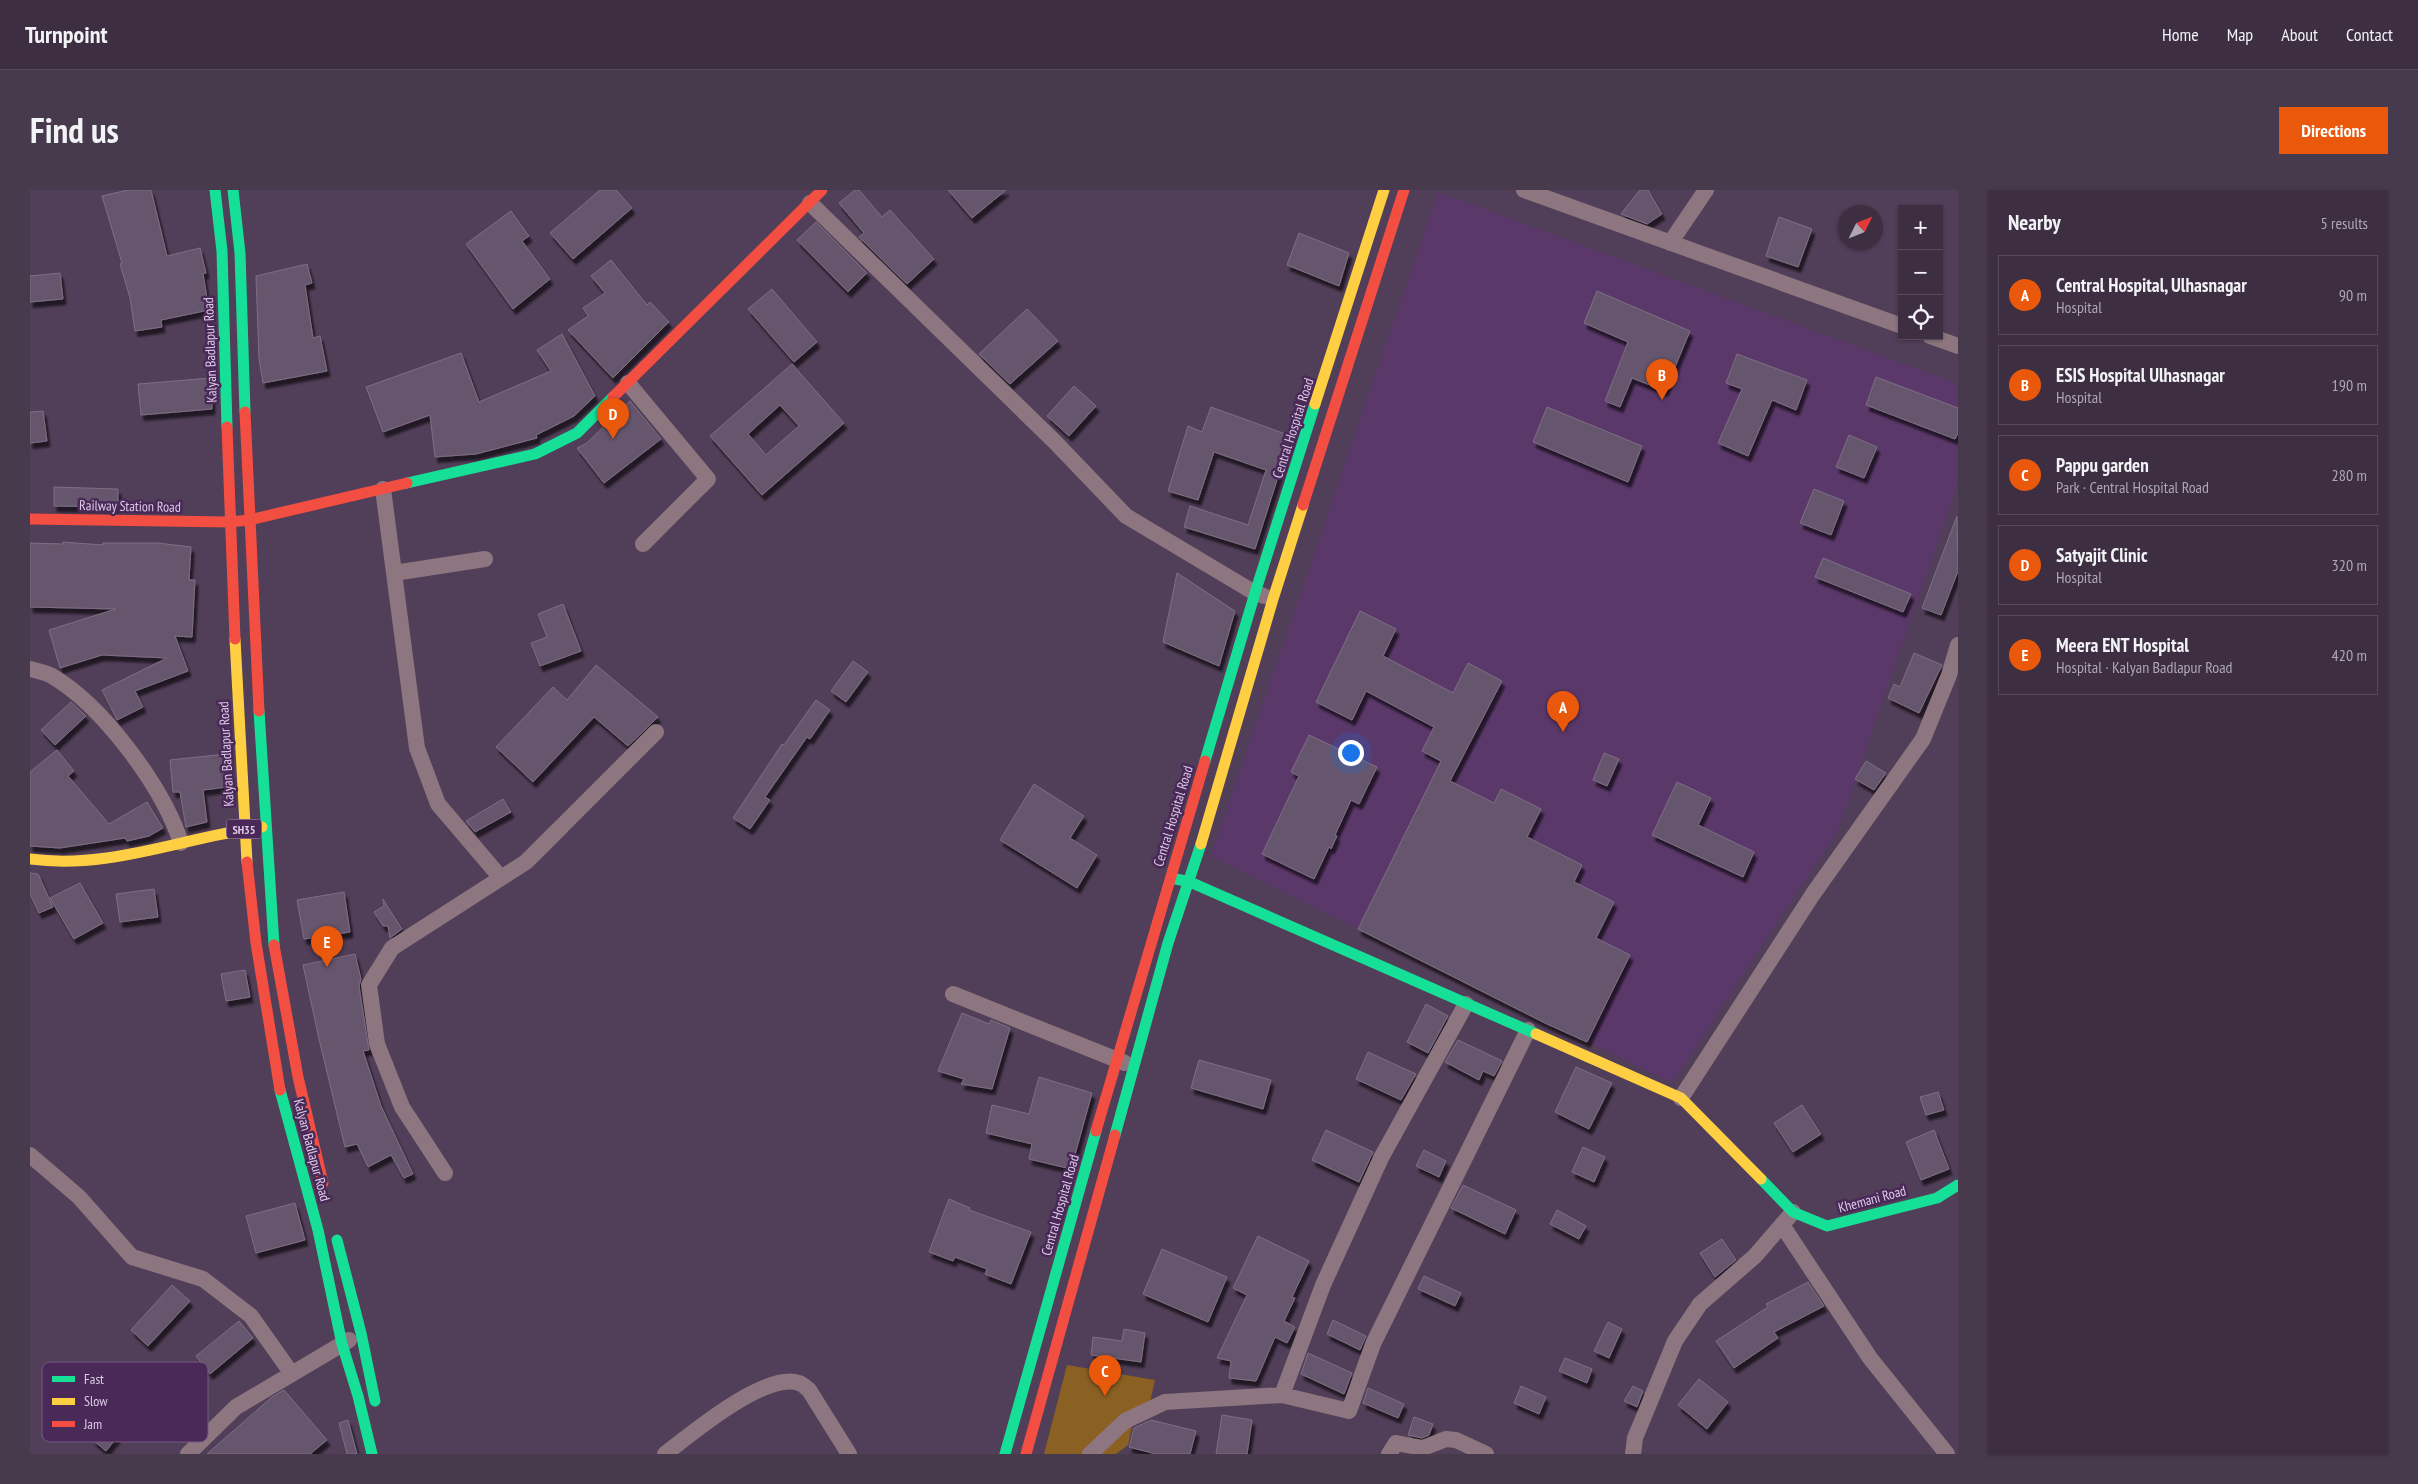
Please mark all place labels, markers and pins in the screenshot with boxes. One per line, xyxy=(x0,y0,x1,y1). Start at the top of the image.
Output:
pin: B xyxy=(1646,359,1678,400)
pin: D xyxy=(597,398,629,439)
pin: A xyxy=(1547,691,1579,732)
pin: E xyxy=(311,926,343,967)
pin: C xyxy=(1089,1355,1121,1396)

